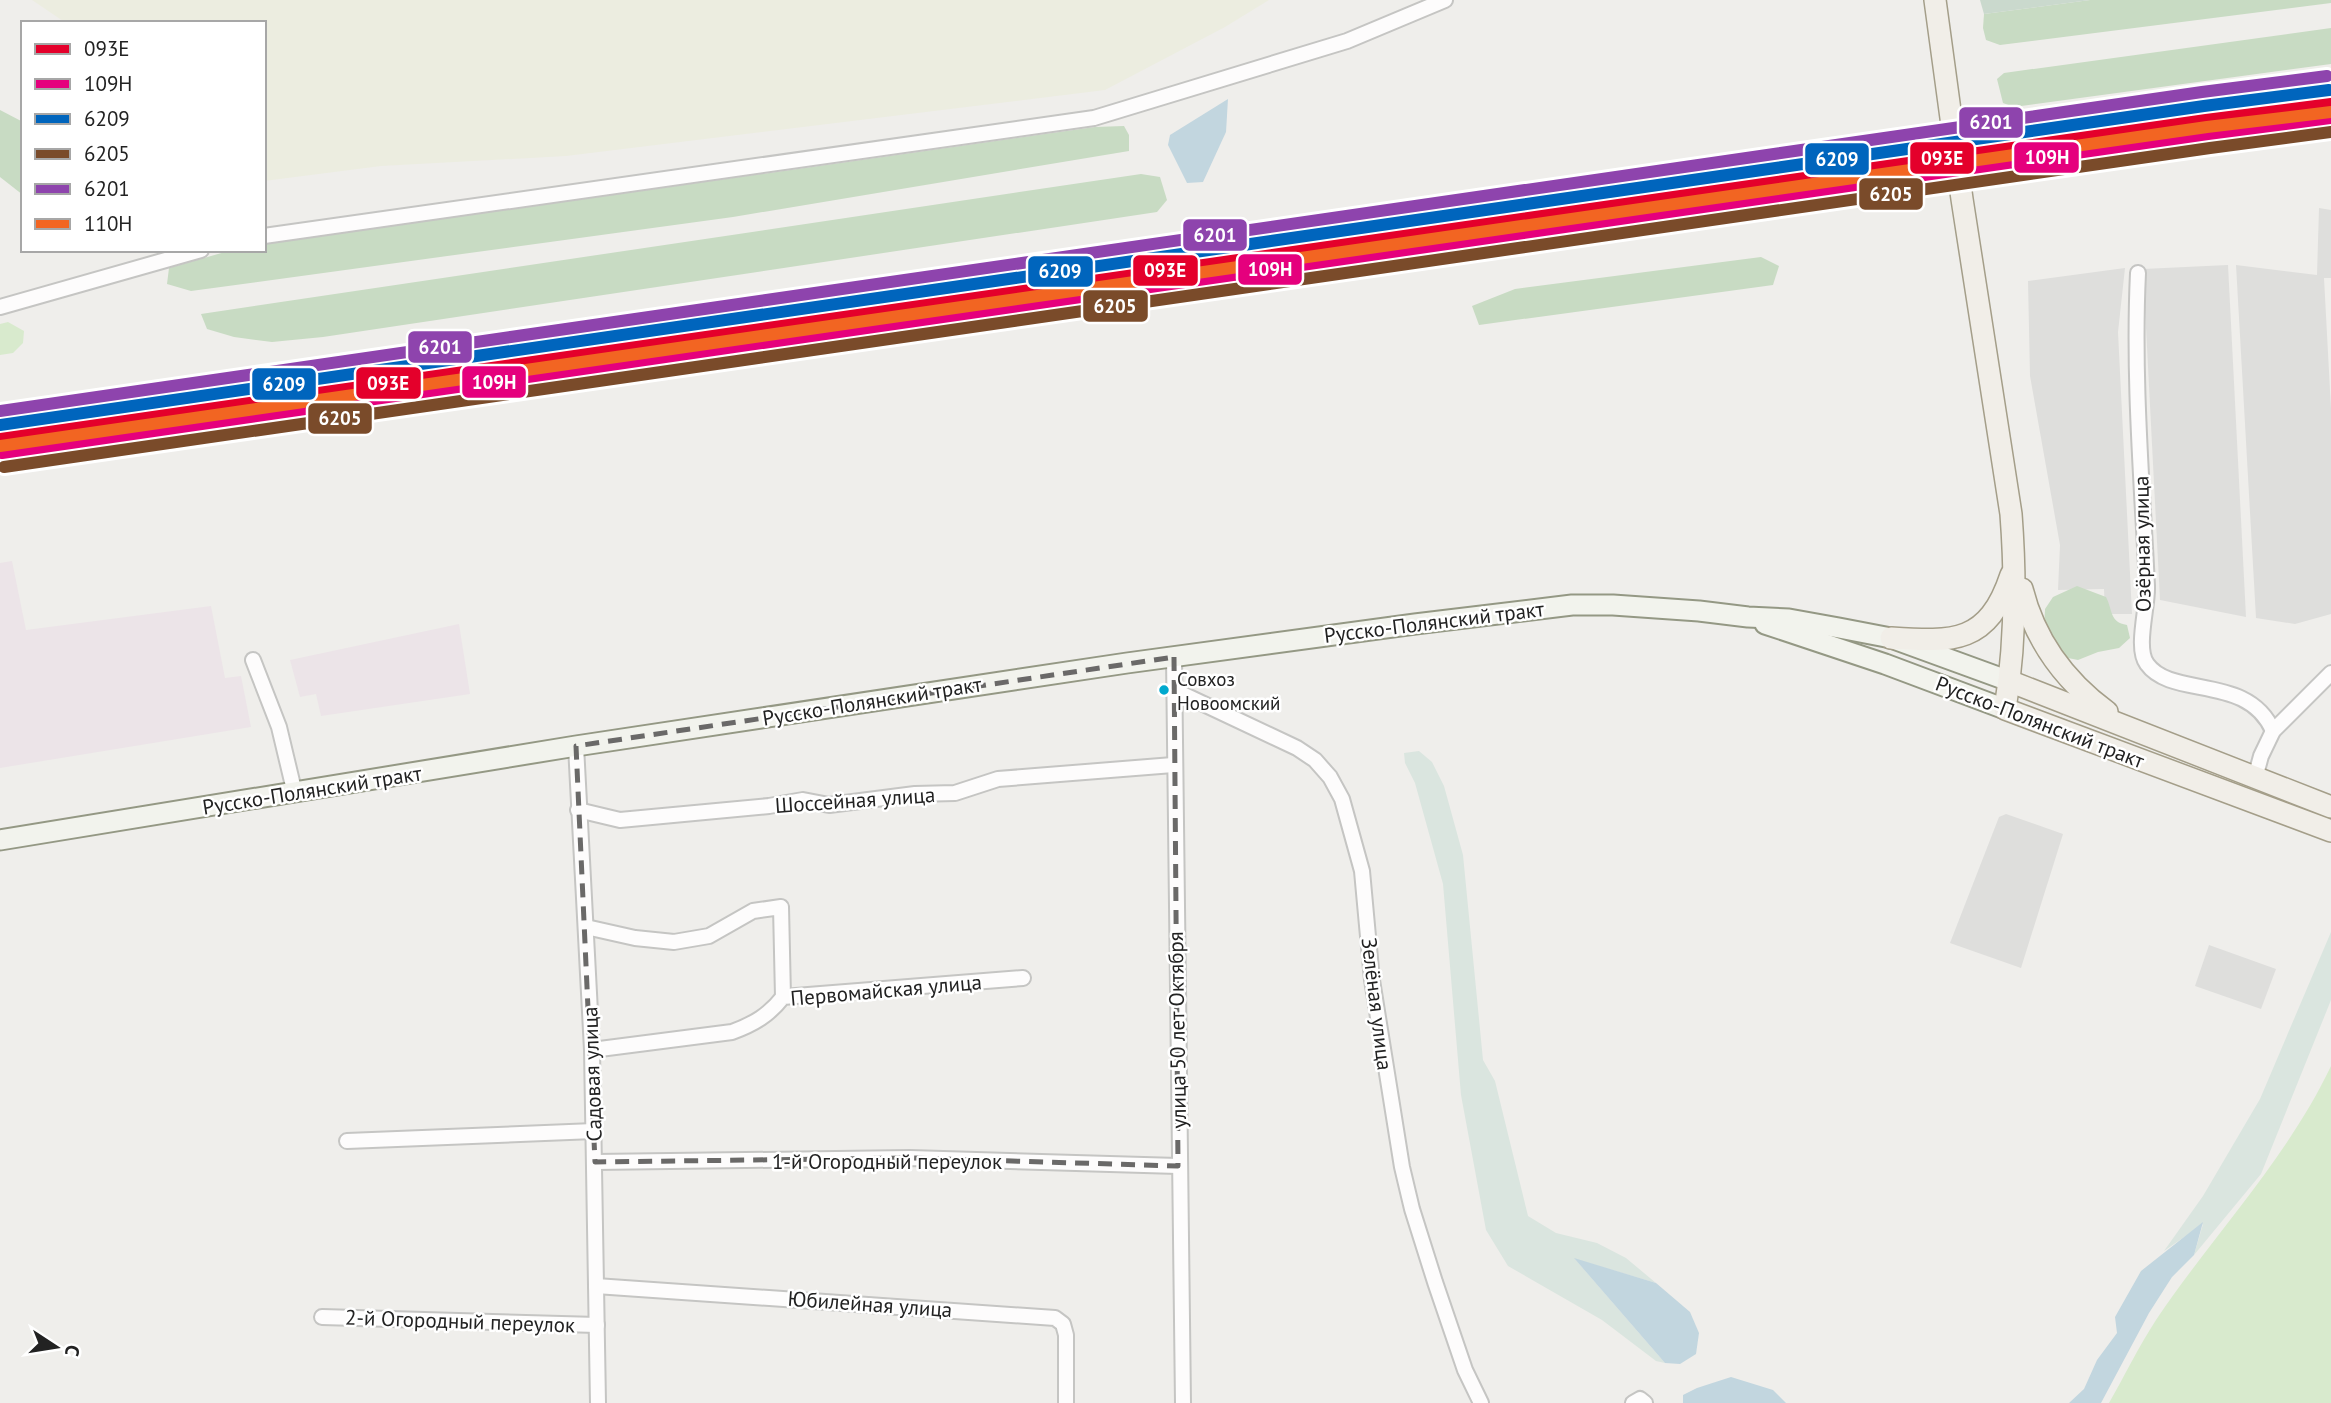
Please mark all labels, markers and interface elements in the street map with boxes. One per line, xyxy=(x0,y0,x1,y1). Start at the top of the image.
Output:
legend xyxy=(21,21,266,252)
text: 093Е xyxy=(84,35,130,62)
text: 109Н xyxy=(84,70,132,97)
text: 6209 xyxy=(84,105,130,132)
line badge: 6201 xyxy=(1958,106,2024,139)
text: 6201 xyxy=(1969,110,2013,134)
text: 6205 xyxy=(84,140,130,167)
line badge: 093Е xyxy=(1909,141,1975,175)
line badge: 109Н xyxy=(2013,141,2080,174)
line badge: 6209 xyxy=(1804,142,1870,176)
text: 109Н xyxy=(2025,145,2069,169)
text: 093Е xyxy=(1921,146,1963,170)
text: 6209 xyxy=(1815,147,1859,171)
text: 6201 xyxy=(84,175,130,202)
line badge: 6205 xyxy=(1858,177,1924,211)
text: 6205 xyxy=(1869,182,1913,206)
text: 110Н xyxy=(84,210,132,237)
line badge: 6201 xyxy=(1182,218,1248,252)
text: 6201 xyxy=(1193,223,1237,247)
line badge: 109Н xyxy=(1237,253,1303,286)
line badge: 093Е xyxy=(1132,254,1199,287)
line badge: 6209 xyxy=(1027,255,1094,288)
text: 109Н xyxy=(1248,257,1292,281)
text: 093Е xyxy=(1144,258,1186,282)
text: 6209 xyxy=(1038,259,1082,283)
line badge: 6205 xyxy=(1082,289,1149,323)
text: 6205 xyxy=(1093,294,1137,318)
line badge: 6201 xyxy=(407,330,473,364)
text: 6201 xyxy=(418,335,462,359)
line badge: 109Н xyxy=(461,365,527,399)
line badge: 093Е xyxy=(355,366,422,400)
line badge: 6209 xyxy=(251,367,317,401)
text: 109Н xyxy=(472,370,516,394)
text: 093Е xyxy=(367,371,409,395)
text: 6209 xyxy=(262,372,306,396)
line badge: 6205 xyxy=(307,402,373,435)
text: 6205 xyxy=(318,406,362,430)
street label: Озёрная улица xyxy=(2127,476,2157,612)
street label: Русско-Полянский тракт xyxy=(1322,595,1546,649)
place label: Совхоз Новоомский xyxy=(1177,667,1280,715)
street label: Русско-Полянский тракт xyxy=(761,670,984,732)
street label: Русско-Полянский тракт xyxy=(1932,670,2149,775)
marker: Совхоз Новоомский xyxy=(1157,683,1171,697)
street label: Русско-Полянский тракт xyxy=(201,759,424,821)
street label: Шоссейная улица xyxy=(774,781,936,819)
street label: улица 50 лет Октября xyxy=(1162,931,1192,1129)
street label: Зелёная улица xyxy=(1355,936,1399,1072)
street label: Первомайская улица xyxy=(789,968,983,1012)
street label: Садовая улица xyxy=(576,1006,608,1142)
street label: 1-й Огородный переулок xyxy=(772,1148,1002,1175)
street label: Юбилейная улица xyxy=(787,1285,953,1323)
street label: 2-й Огородный переулок xyxy=(345,1303,575,1339)
north arrow xyxy=(21,1312,91,1382)
text: С xyxy=(60,1343,85,1359)

